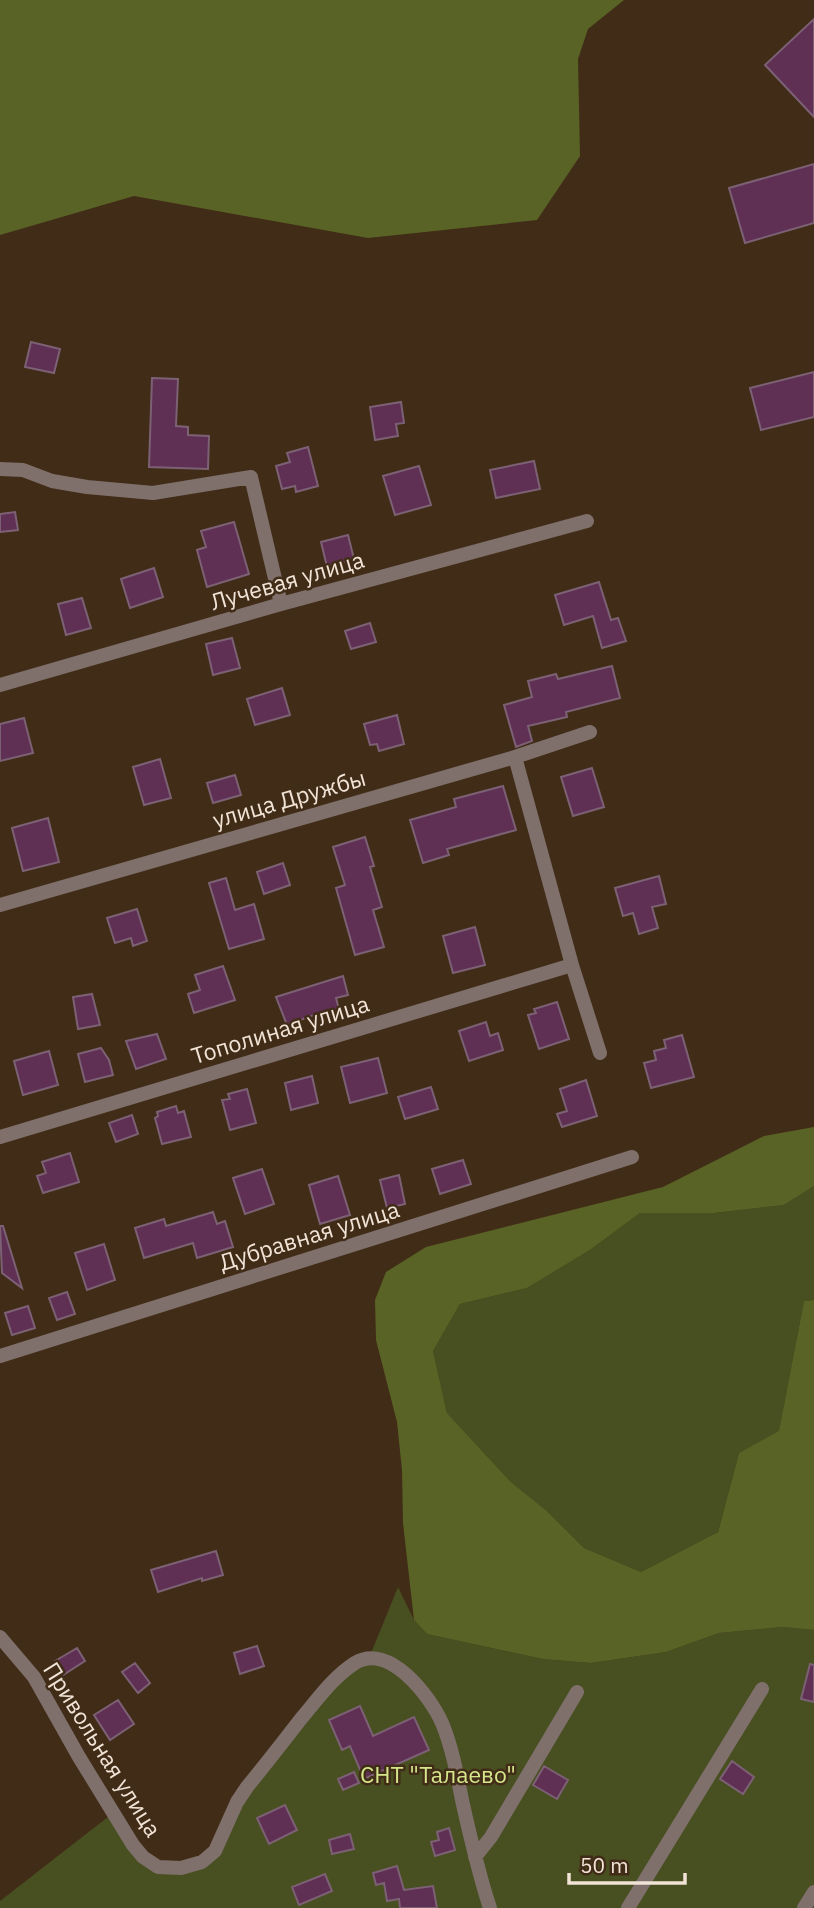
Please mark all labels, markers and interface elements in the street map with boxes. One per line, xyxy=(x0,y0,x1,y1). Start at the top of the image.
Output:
street label: Лучевая улица xyxy=(207,544,367,616)
street label: улица Дружбы xyxy=(209,762,369,834)
street label: Тополиная улица xyxy=(187,988,373,1070)
street label: Дубравная улица xyxy=(215,1193,403,1277)
street label: Привольная улица xyxy=(37,1656,169,1842)
park label: СНТ "Талаево" xyxy=(360,1759,516,1789)
scale bar xyxy=(569,1842,684,1886)
text: 50 m xyxy=(580,1851,629,1879)

